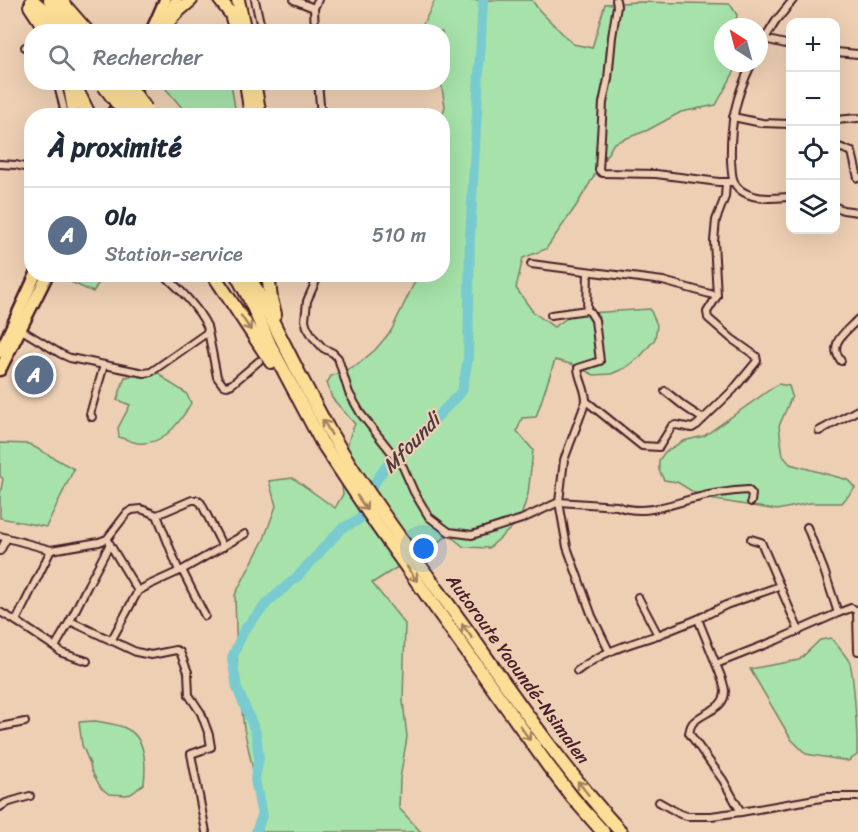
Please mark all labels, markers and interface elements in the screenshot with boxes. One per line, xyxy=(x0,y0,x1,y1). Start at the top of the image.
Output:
north arrow xyxy=(714,18,768,72)
map controls xyxy=(786,18,840,234)
button: + xyxy=(786,18,840,72)
search box xyxy=(24,24,450,90)
text: Rechercher xyxy=(93,38,203,77)
icon: search xyxy=(45,41,78,74)
button: − xyxy=(786,72,840,126)
text: À proximité xyxy=(48,124,182,170)
button: locate xyxy=(786,126,840,180)
button: layers xyxy=(786,180,840,234)
text: Ola xyxy=(105,198,137,237)
text: A xyxy=(61,218,74,253)
text: 510 m xyxy=(372,218,426,253)
text: Station-service xyxy=(105,237,243,272)
one-way arrow xyxy=(240,314,252,331)
pin: A xyxy=(15,352,54,398)
water label: Mfoundi xyxy=(373,402,452,482)
one-way arrow xyxy=(321,418,333,435)
one-way arrow xyxy=(356,494,368,511)
your location xyxy=(409,534,438,563)
one-way arrow xyxy=(406,566,418,582)
street label: Autoroute Yaoundé-Nsimalen xyxy=(437,566,599,771)
one-way arrow xyxy=(461,623,474,639)
one-way arrow xyxy=(519,725,531,741)
one-way arrow xyxy=(576,780,589,796)

